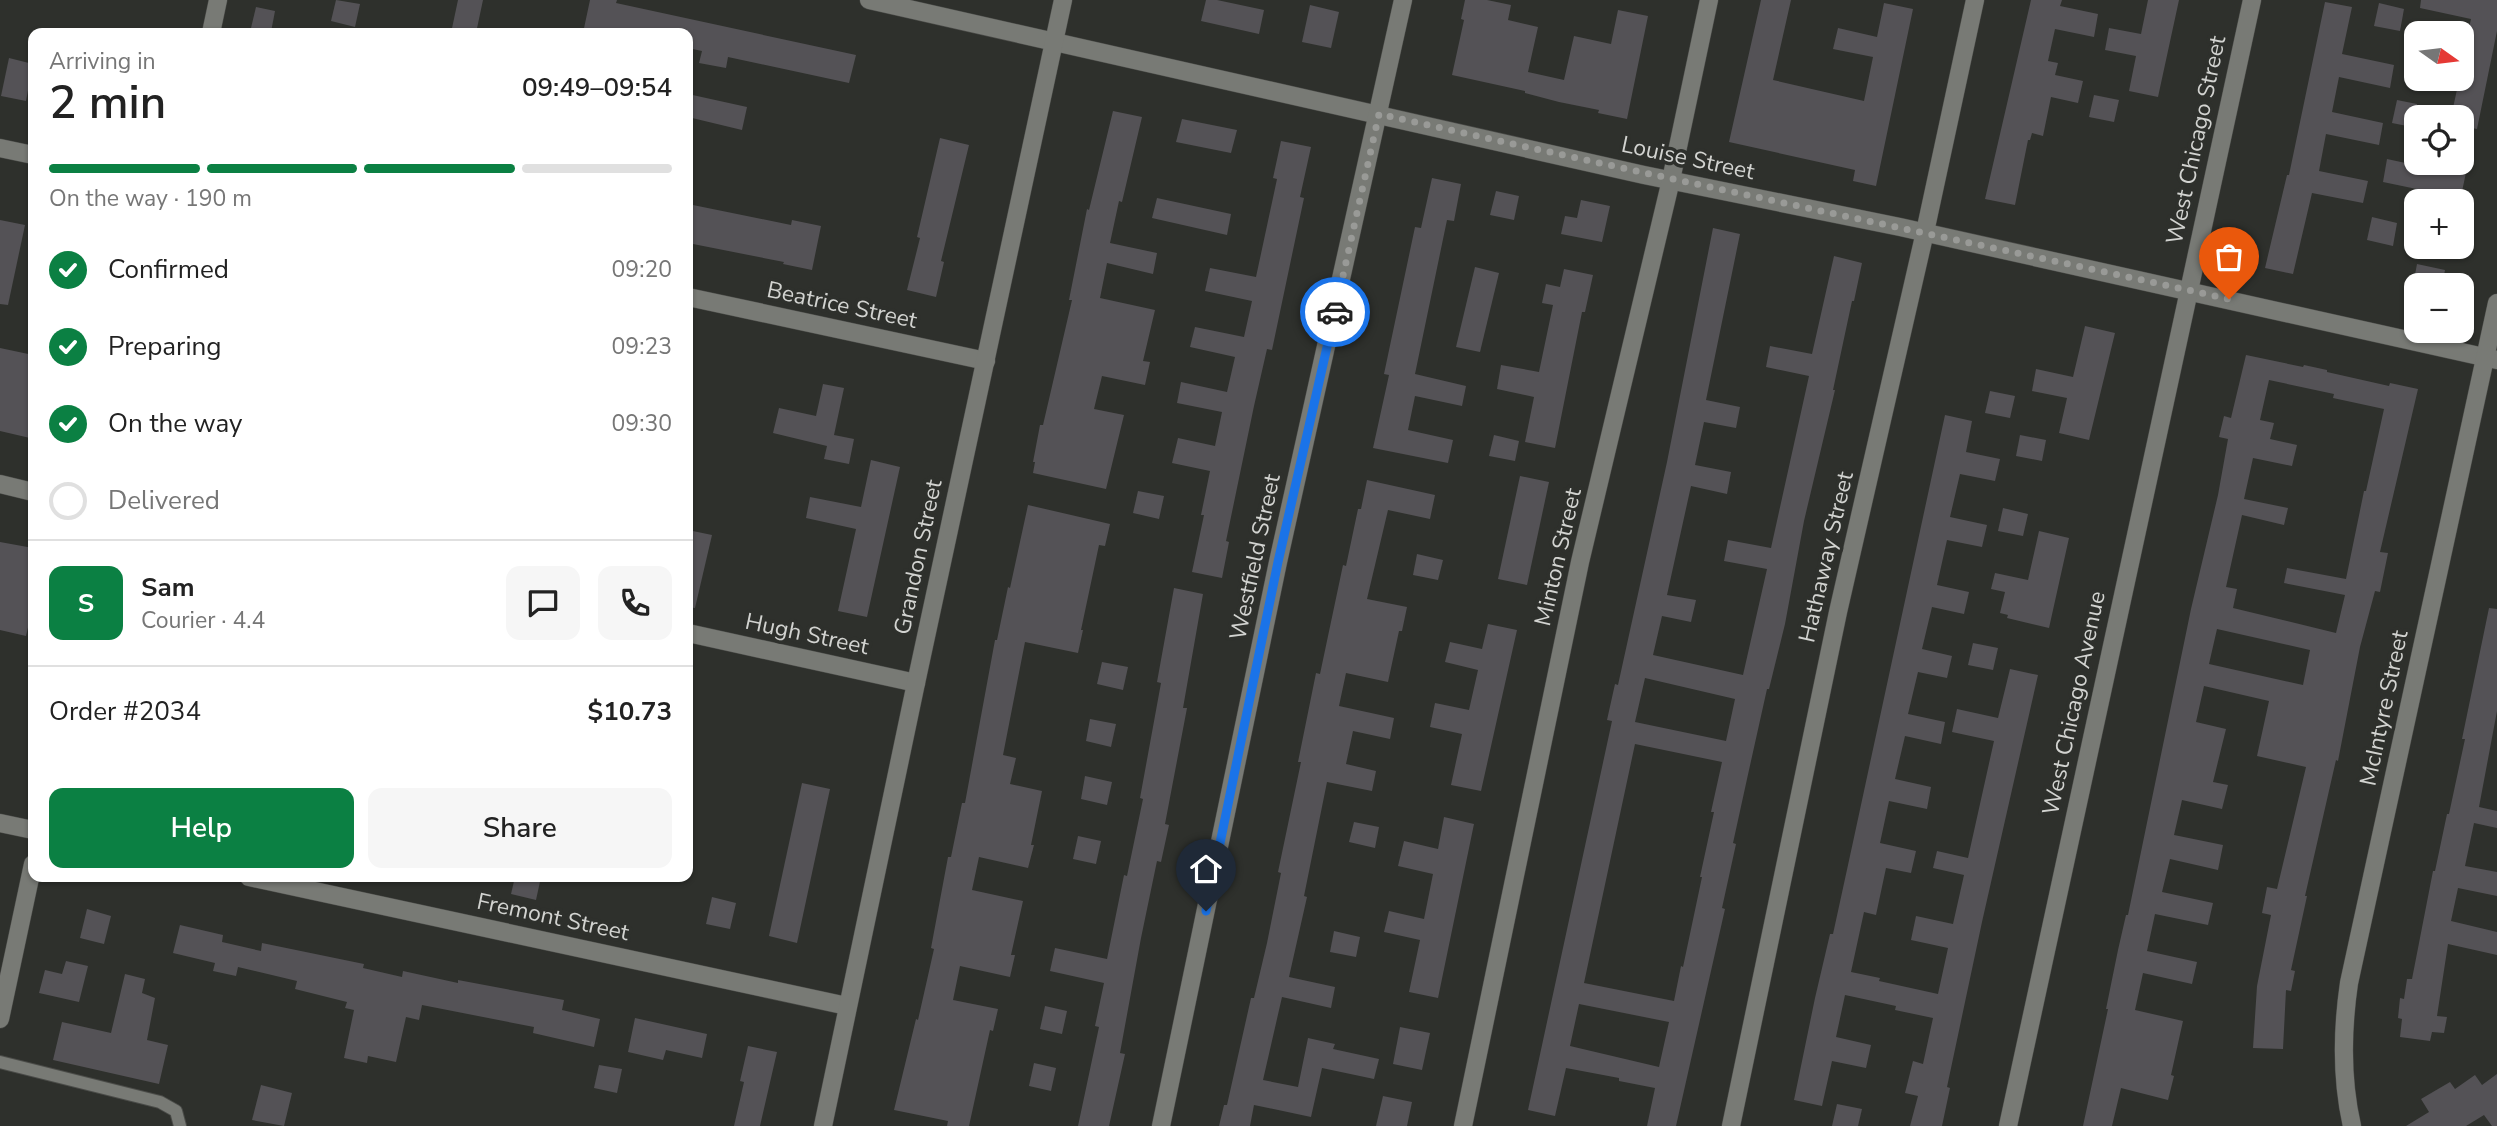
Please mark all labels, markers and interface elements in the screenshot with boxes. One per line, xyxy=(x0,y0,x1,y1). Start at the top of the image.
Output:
north arrow xyxy=(2404,21,2474,91)
map controls xyxy=(2404,21,2474,343)
street label: West Chicago Street xyxy=(2159,32,2233,247)
text: Arriving in xyxy=(49,46,156,77)
text: 09:49–09:54 xyxy=(522,70,672,105)
text: 2 min xyxy=(49,71,166,134)
button: locate xyxy=(2404,105,2474,175)
street label: Louise Street xyxy=(1619,129,1758,187)
text: On the way · 190 m xyxy=(49,183,252,214)
button: + xyxy=(2404,189,2474,259)
pin xyxy=(2199,227,2259,299)
icon: bag xyxy=(2210,238,2248,276)
icon: check xyxy=(49,251,87,289)
text: Confirmed xyxy=(108,252,229,287)
text: 09:20 xyxy=(612,254,672,285)
button: − xyxy=(2404,273,2474,343)
street label: Beatrice Street xyxy=(764,274,921,336)
courier xyxy=(1300,277,1370,347)
icon: car xyxy=(1316,293,1354,331)
icon: check xyxy=(49,328,87,366)
text: Preparing xyxy=(108,329,221,364)
text: 09:23 xyxy=(612,331,672,362)
icon: check xyxy=(49,405,87,443)
text: On the way xyxy=(108,406,242,441)
text: 09:30 xyxy=(612,408,672,439)
street label: Hathaway Street xyxy=(1791,468,1861,646)
street label: Westfield Street xyxy=(1222,470,1288,643)
street label: Grandon Street xyxy=(886,476,950,637)
text: Delivered xyxy=(108,483,220,518)
street label: Minton Street xyxy=(1527,484,1589,629)
button: chat xyxy=(506,566,580,640)
button: phone xyxy=(598,566,672,640)
text: Sam xyxy=(141,570,194,605)
text: S xyxy=(78,586,94,621)
street label: West Chicago Avenue xyxy=(2035,588,2113,818)
text: Courier · 4.4 xyxy=(141,605,265,636)
street label: Hugh Street xyxy=(742,606,873,662)
street label: McIntyre Street xyxy=(2352,626,2416,789)
text: Order #2034 xyxy=(49,694,201,729)
text: $10.73 xyxy=(588,694,672,729)
button: Help xyxy=(49,788,354,868)
button: Share xyxy=(368,788,672,868)
pin xyxy=(1176,839,1236,911)
icon: home xyxy=(1187,850,1225,888)
street label: Fremont Street xyxy=(474,886,633,948)

